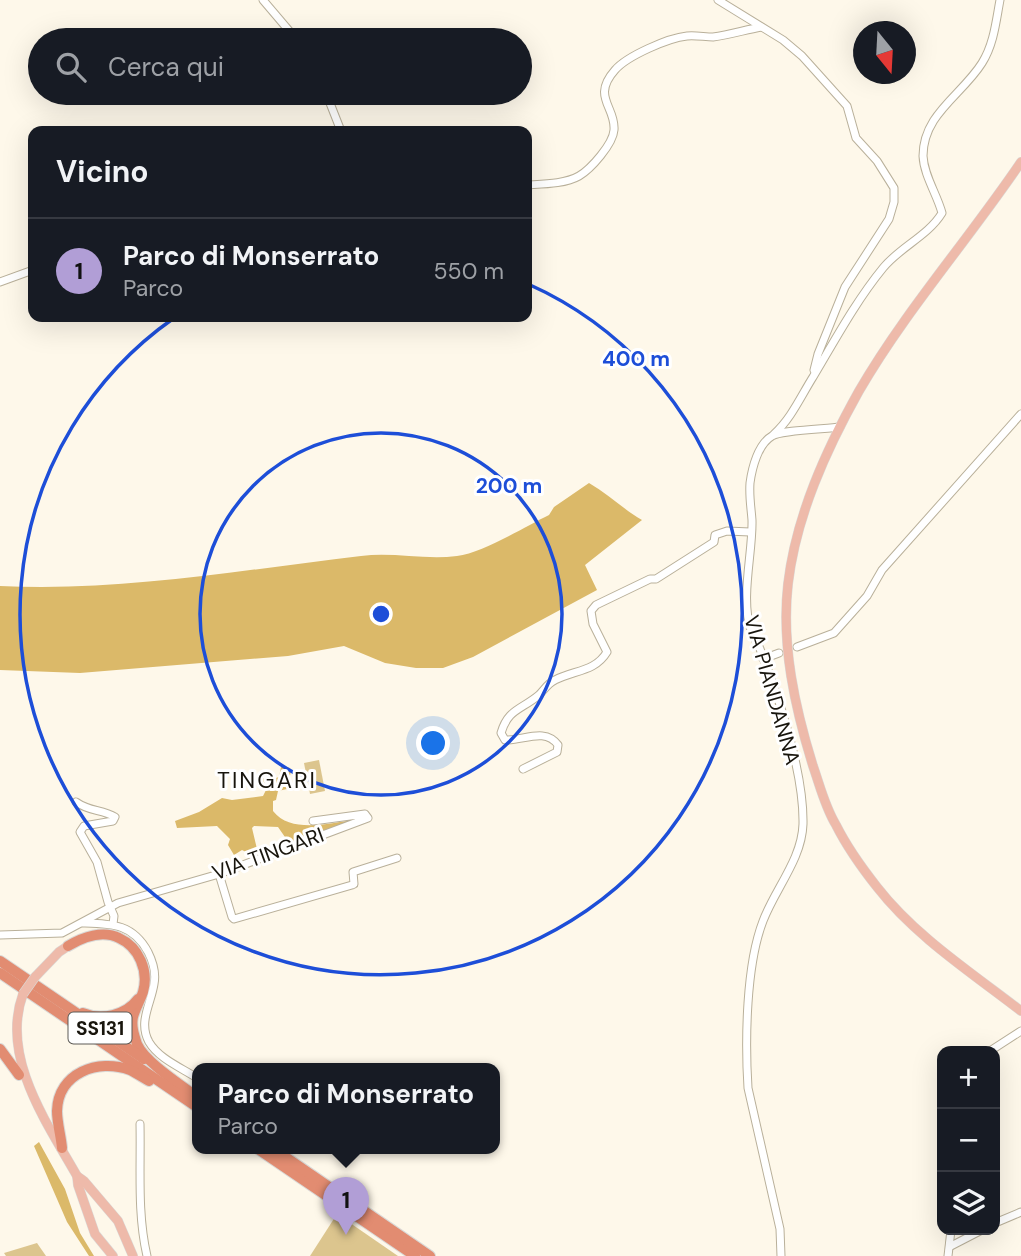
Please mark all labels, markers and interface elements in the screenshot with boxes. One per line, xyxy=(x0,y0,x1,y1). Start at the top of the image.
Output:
north arrow xyxy=(853,21,916,84)
search box xyxy=(28,28,532,105)
icon: search xyxy=(52,48,90,86)
text: Cerca qui xyxy=(108,50,224,84)
text: Vicino xyxy=(56,152,149,191)
text: Parco di Monserrato xyxy=(123,239,379,273)
text: 1 xyxy=(75,256,83,286)
text: 550 m xyxy=(434,256,504,286)
text: Parco xyxy=(123,273,183,303)
text: 400 m xyxy=(602,345,670,373)
text: 200 m xyxy=(476,472,542,500)
centre of rings xyxy=(369,602,393,626)
street label: VIA PIANDANNA xyxy=(737,612,807,768)
your location xyxy=(416,726,450,760)
district label: TINGARI xyxy=(217,765,317,795)
street label: VIA TINGARI xyxy=(208,821,328,887)
road number: SS131 xyxy=(68,1012,132,1044)
map controls xyxy=(937,1046,1000,1235)
button: + xyxy=(937,1046,1000,1109)
popup xyxy=(192,1063,500,1154)
text: Parco di Monserrato xyxy=(218,1077,474,1111)
button: − xyxy=(937,1109,1000,1172)
text: Parco xyxy=(218,1111,278,1141)
button: layers xyxy=(937,1172,1000,1235)
pin: 1 xyxy=(323,1177,369,1235)

